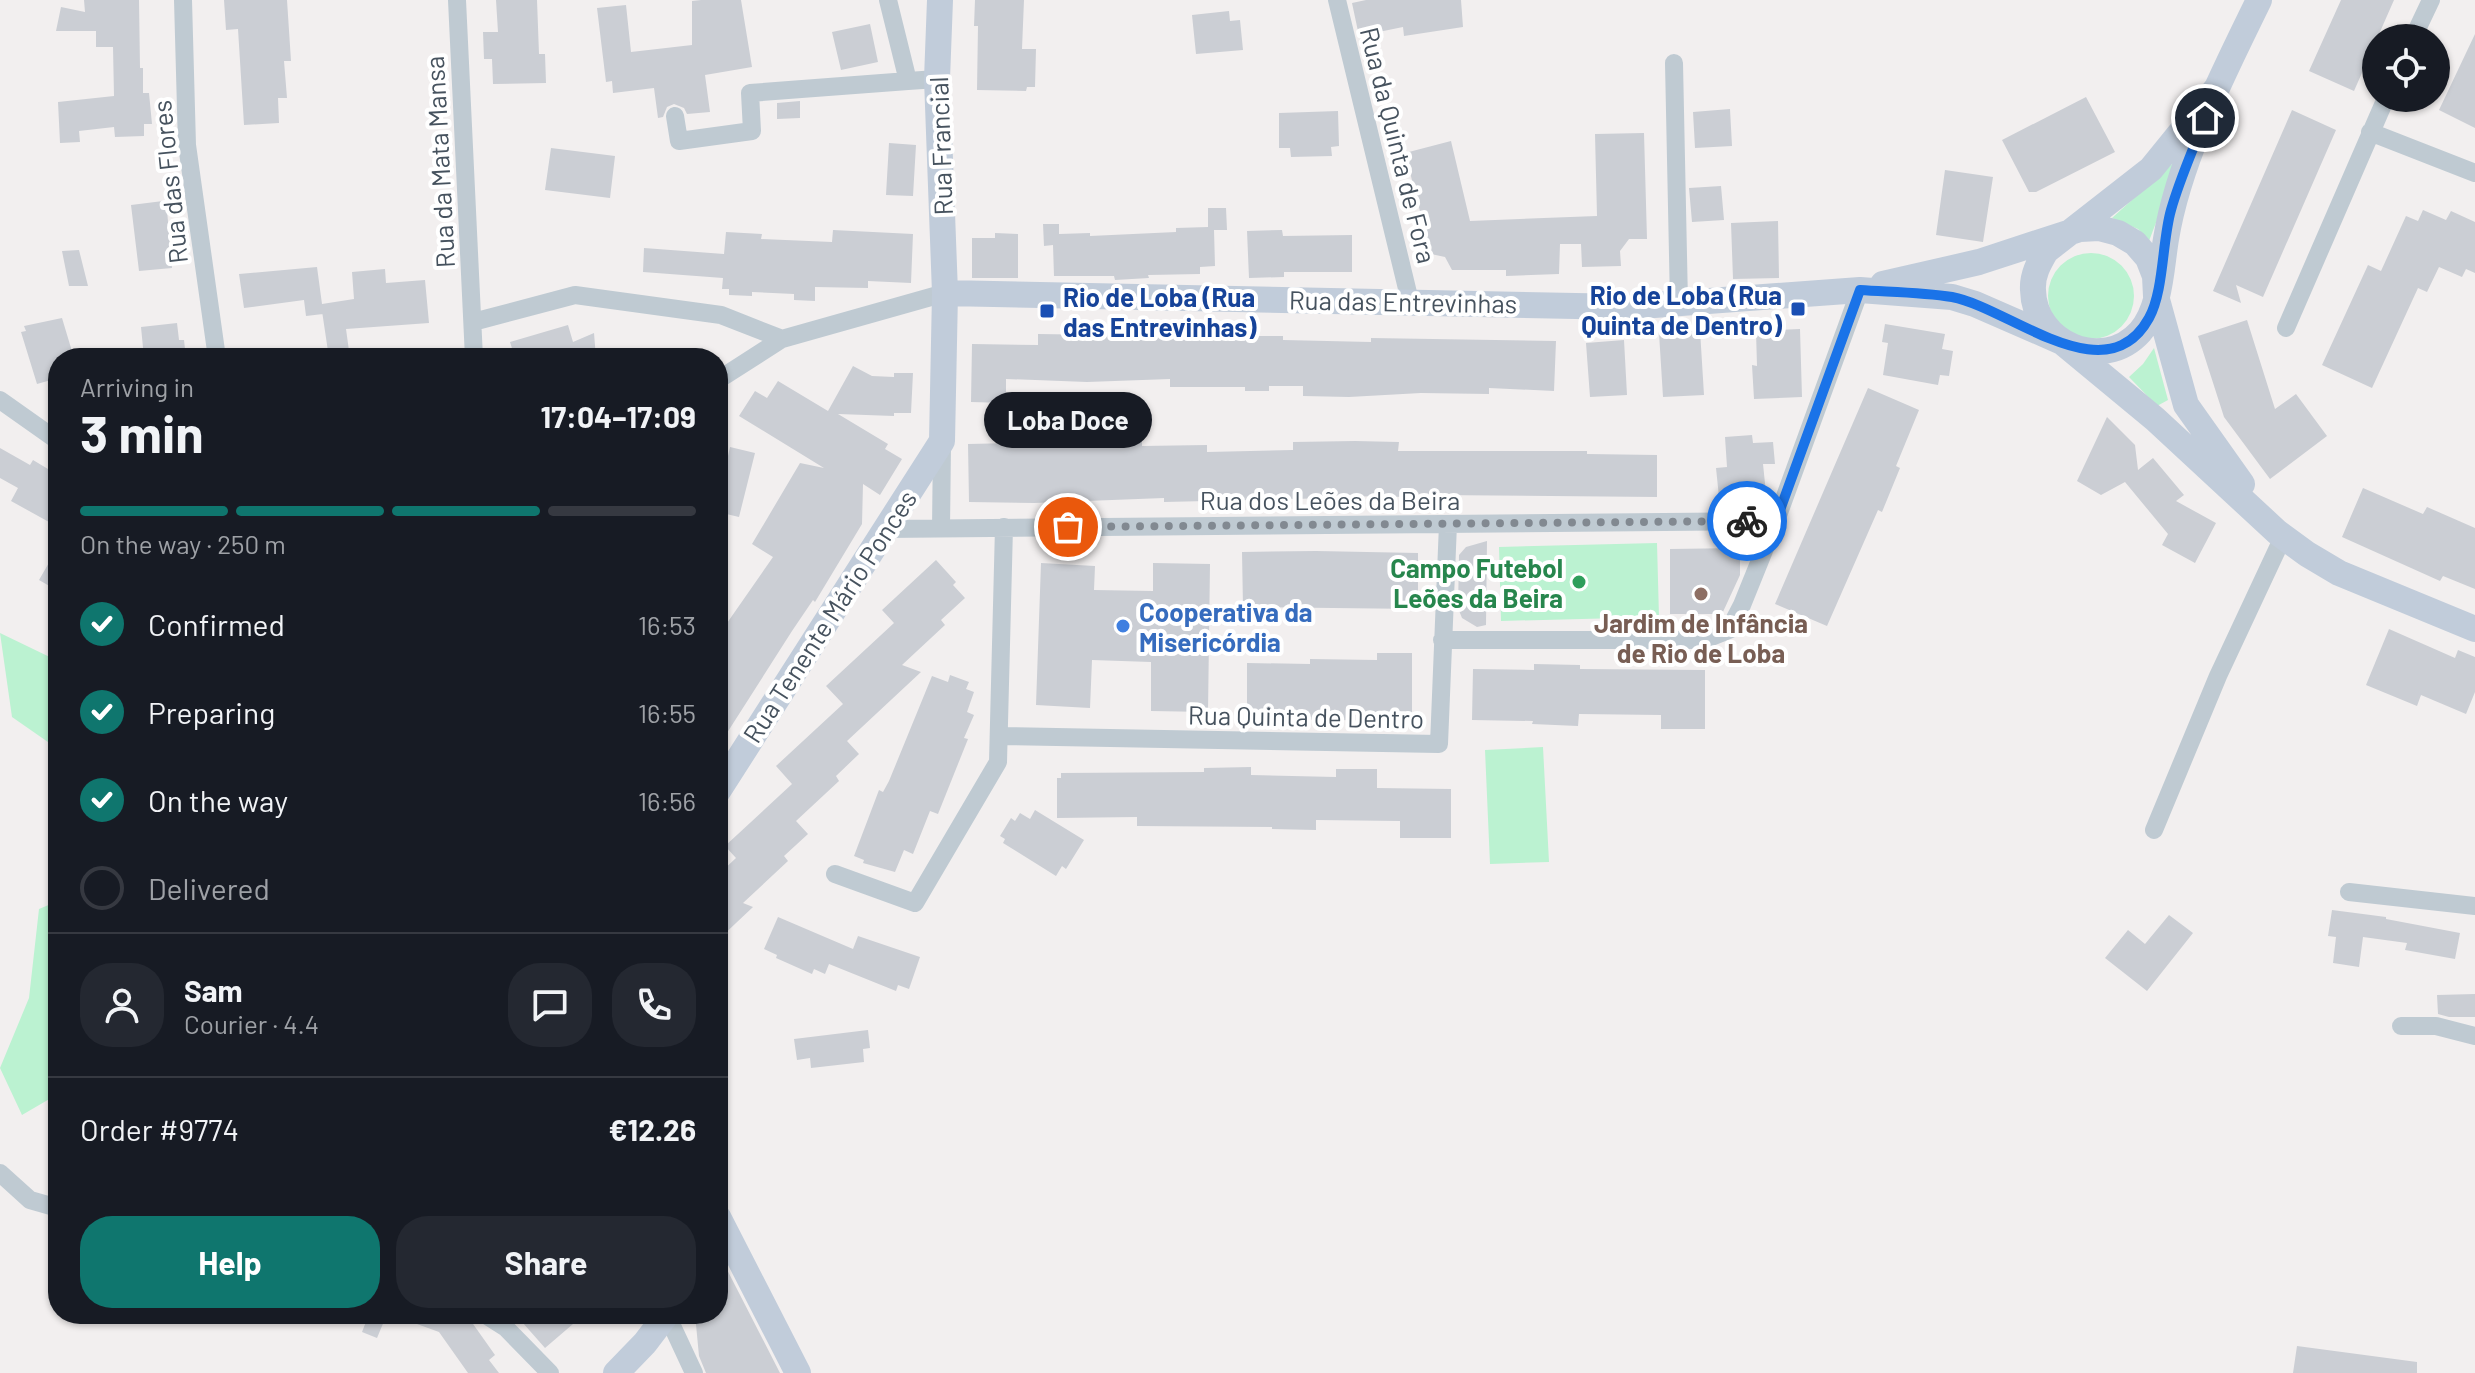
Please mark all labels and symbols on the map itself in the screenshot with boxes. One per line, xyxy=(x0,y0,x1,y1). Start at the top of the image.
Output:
street label: Rua da Quinta de Fora xyxy=(1355,24,1443,266)
street label: Rua da Mata Mansa xyxy=(418,55,460,269)
street label: Rua Francial xyxy=(922,76,958,216)
pin xyxy=(2171,84,2239,152)
street label: Rua das Flores xyxy=(145,99,193,265)
place label: Rio de Loba (Rua Quinta de Dentro) xyxy=(1581,279,1783,340)
place label: Rio de Loba (Rua das Entrevinhas) xyxy=(1063,281,1257,342)
street label: Rua das Entrevinhas xyxy=(1289,284,1517,318)
marker: Rio de Loba (Rua Quinta de Dentro) xyxy=(1789,300,1807,318)
marker: Rio de Loba (Rua das Entrevinhas) xyxy=(1038,302,1056,320)
callout: Loba Doce xyxy=(984,391,1152,447)
courier xyxy=(1707,481,1787,561)
street label: Rua Tenente Mário Ponces xyxy=(736,484,922,748)
street label: Rua dos Leões da Beira xyxy=(1200,484,1460,515)
pin xyxy=(1034,493,1102,561)
place label: Campo Futebol Leões da Beira xyxy=(1390,552,1563,613)
marker: Campo Futebol Leões da Beira xyxy=(1570,573,1588,591)
marker: Jardim de Infância de Rio de Loba xyxy=(1692,585,1710,603)
place label: Cooperativa da Misericórdia xyxy=(1139,596,1313,657)
place label: Jardim de Infância de Rio de Loba xyxy=(1594,607,1808,668)
marker: Cooperativa da Misericórdia xyxy=(1114,617,1132,635)
street label: Rua Quinta de Dentro xyxy=(1188,698,1424,734)

